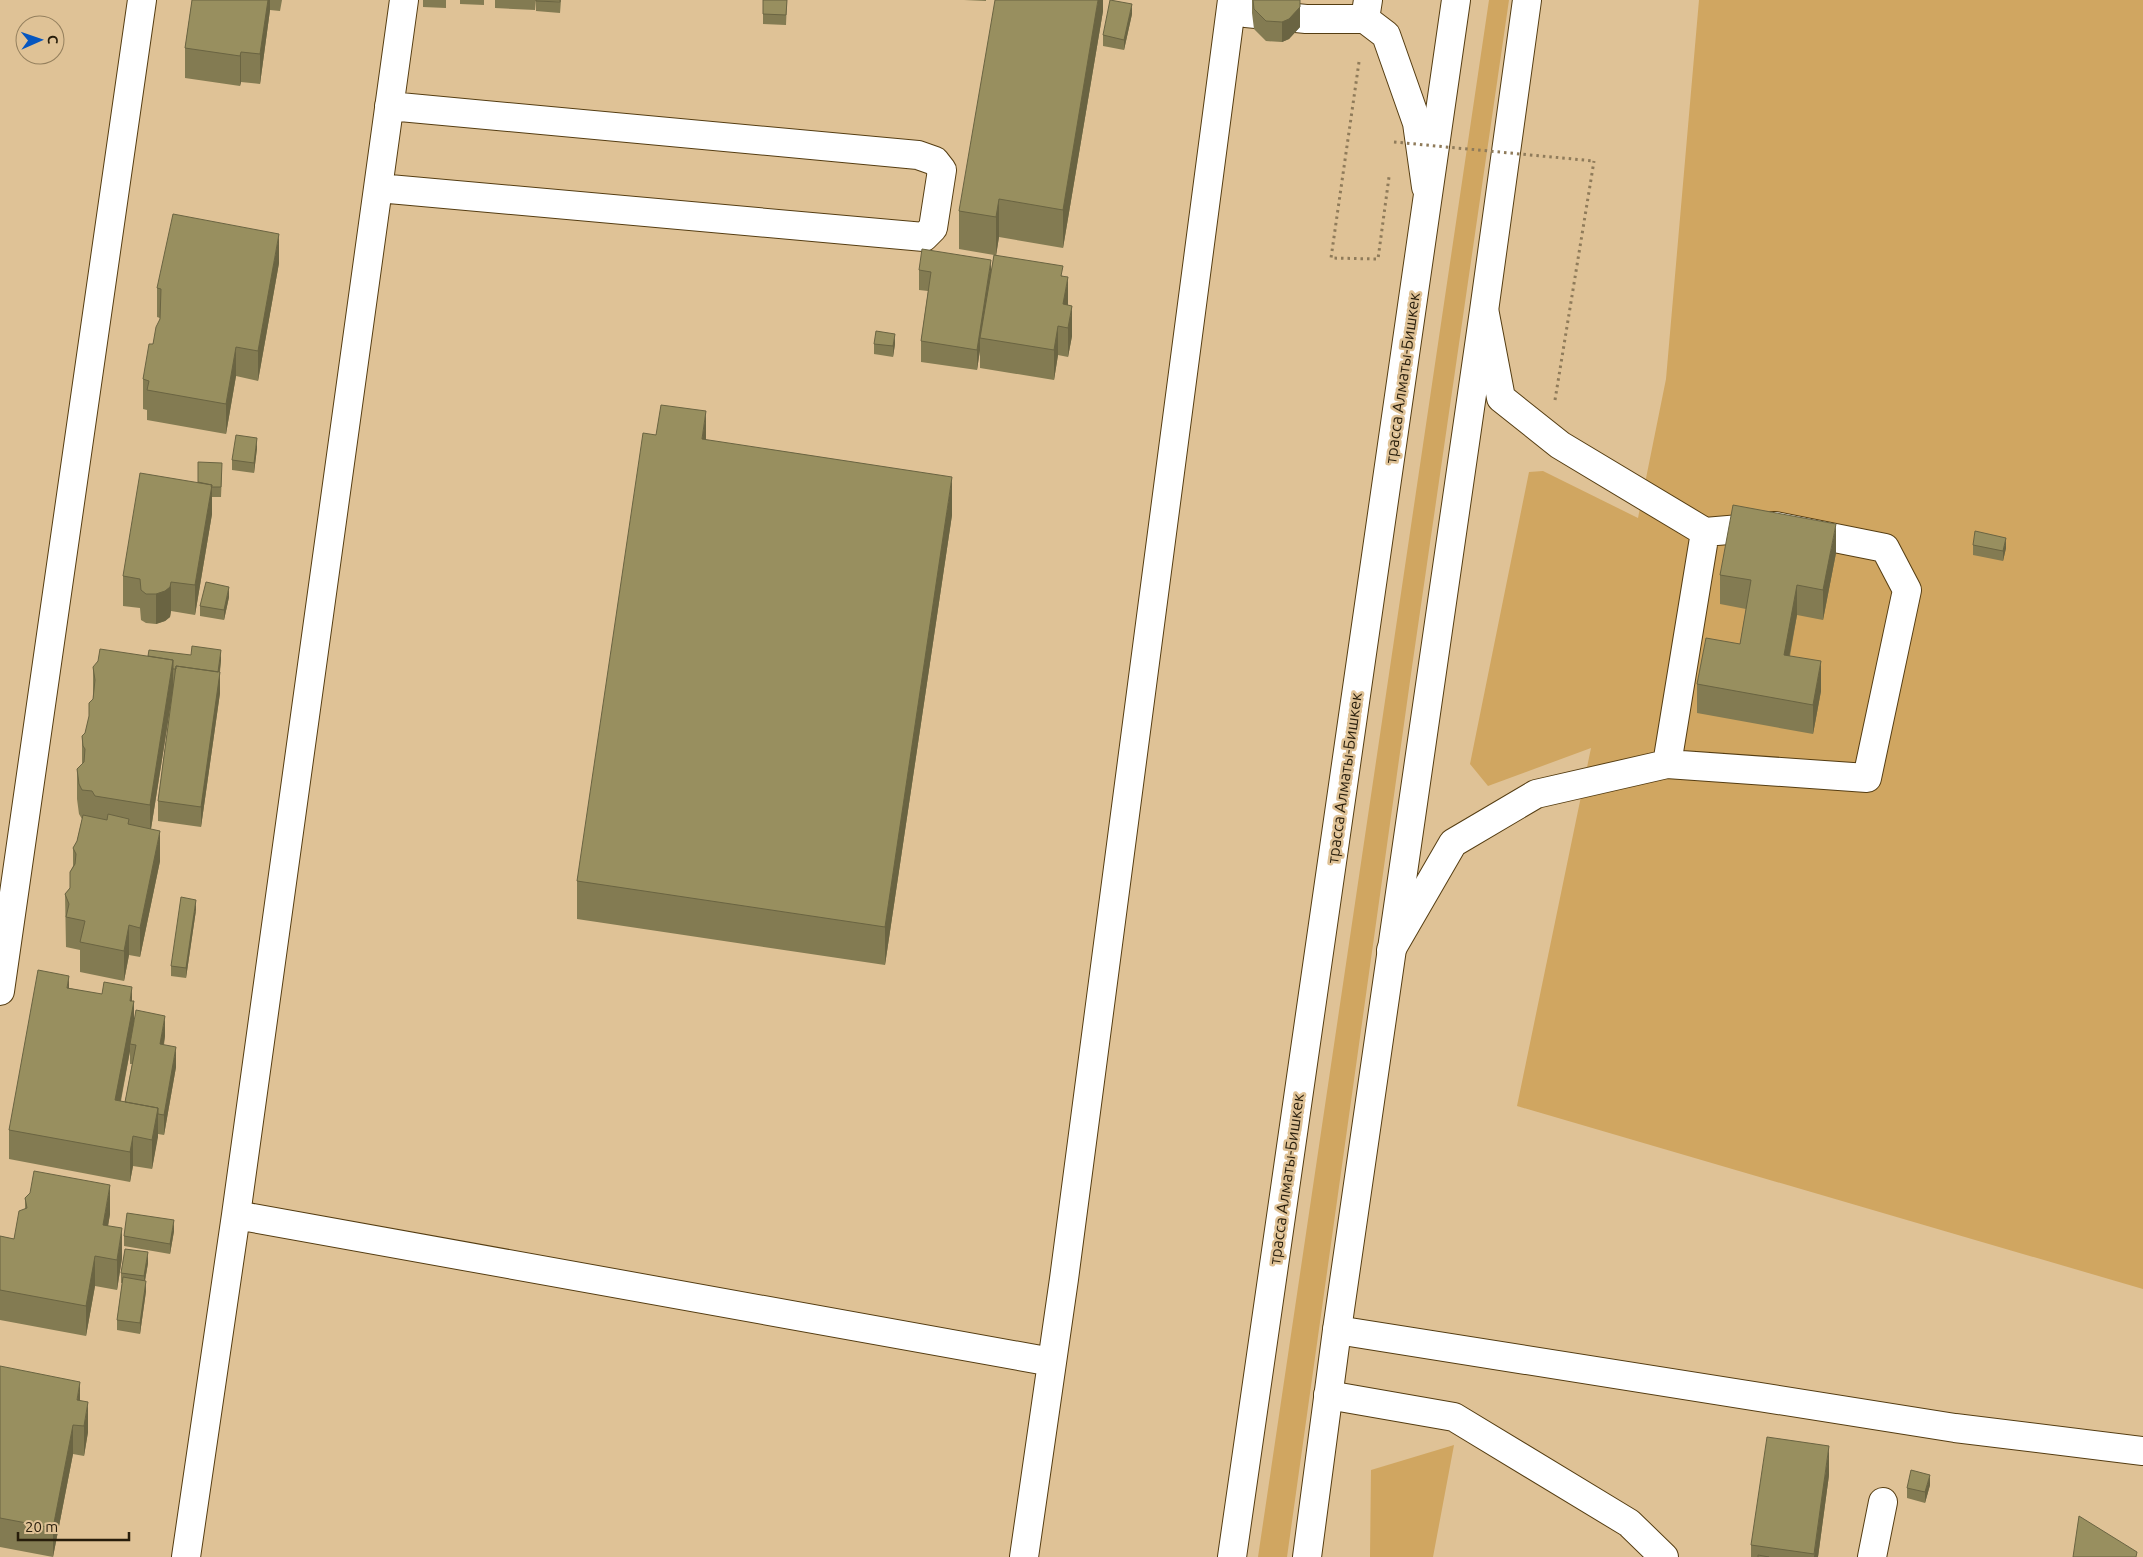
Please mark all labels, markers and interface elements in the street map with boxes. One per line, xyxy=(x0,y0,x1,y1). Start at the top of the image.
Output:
north arrow xyxy=(15,15,65,65)
text: С xyxy=(45,35,61,44)
street label: трасса Алматы-Бишкек xyxy=(1381,291,1423,465)
street label: трасса Алматы-Бишкек xyxy=(1323,691,1365,865)
street label: трасса Алматы-Бишкек xyxy=(1265,1092,1307,1266)
scale bar xyxy=(18,1510,129,1542)
text: 20 m xyxy=(25,1518,58,1535)

